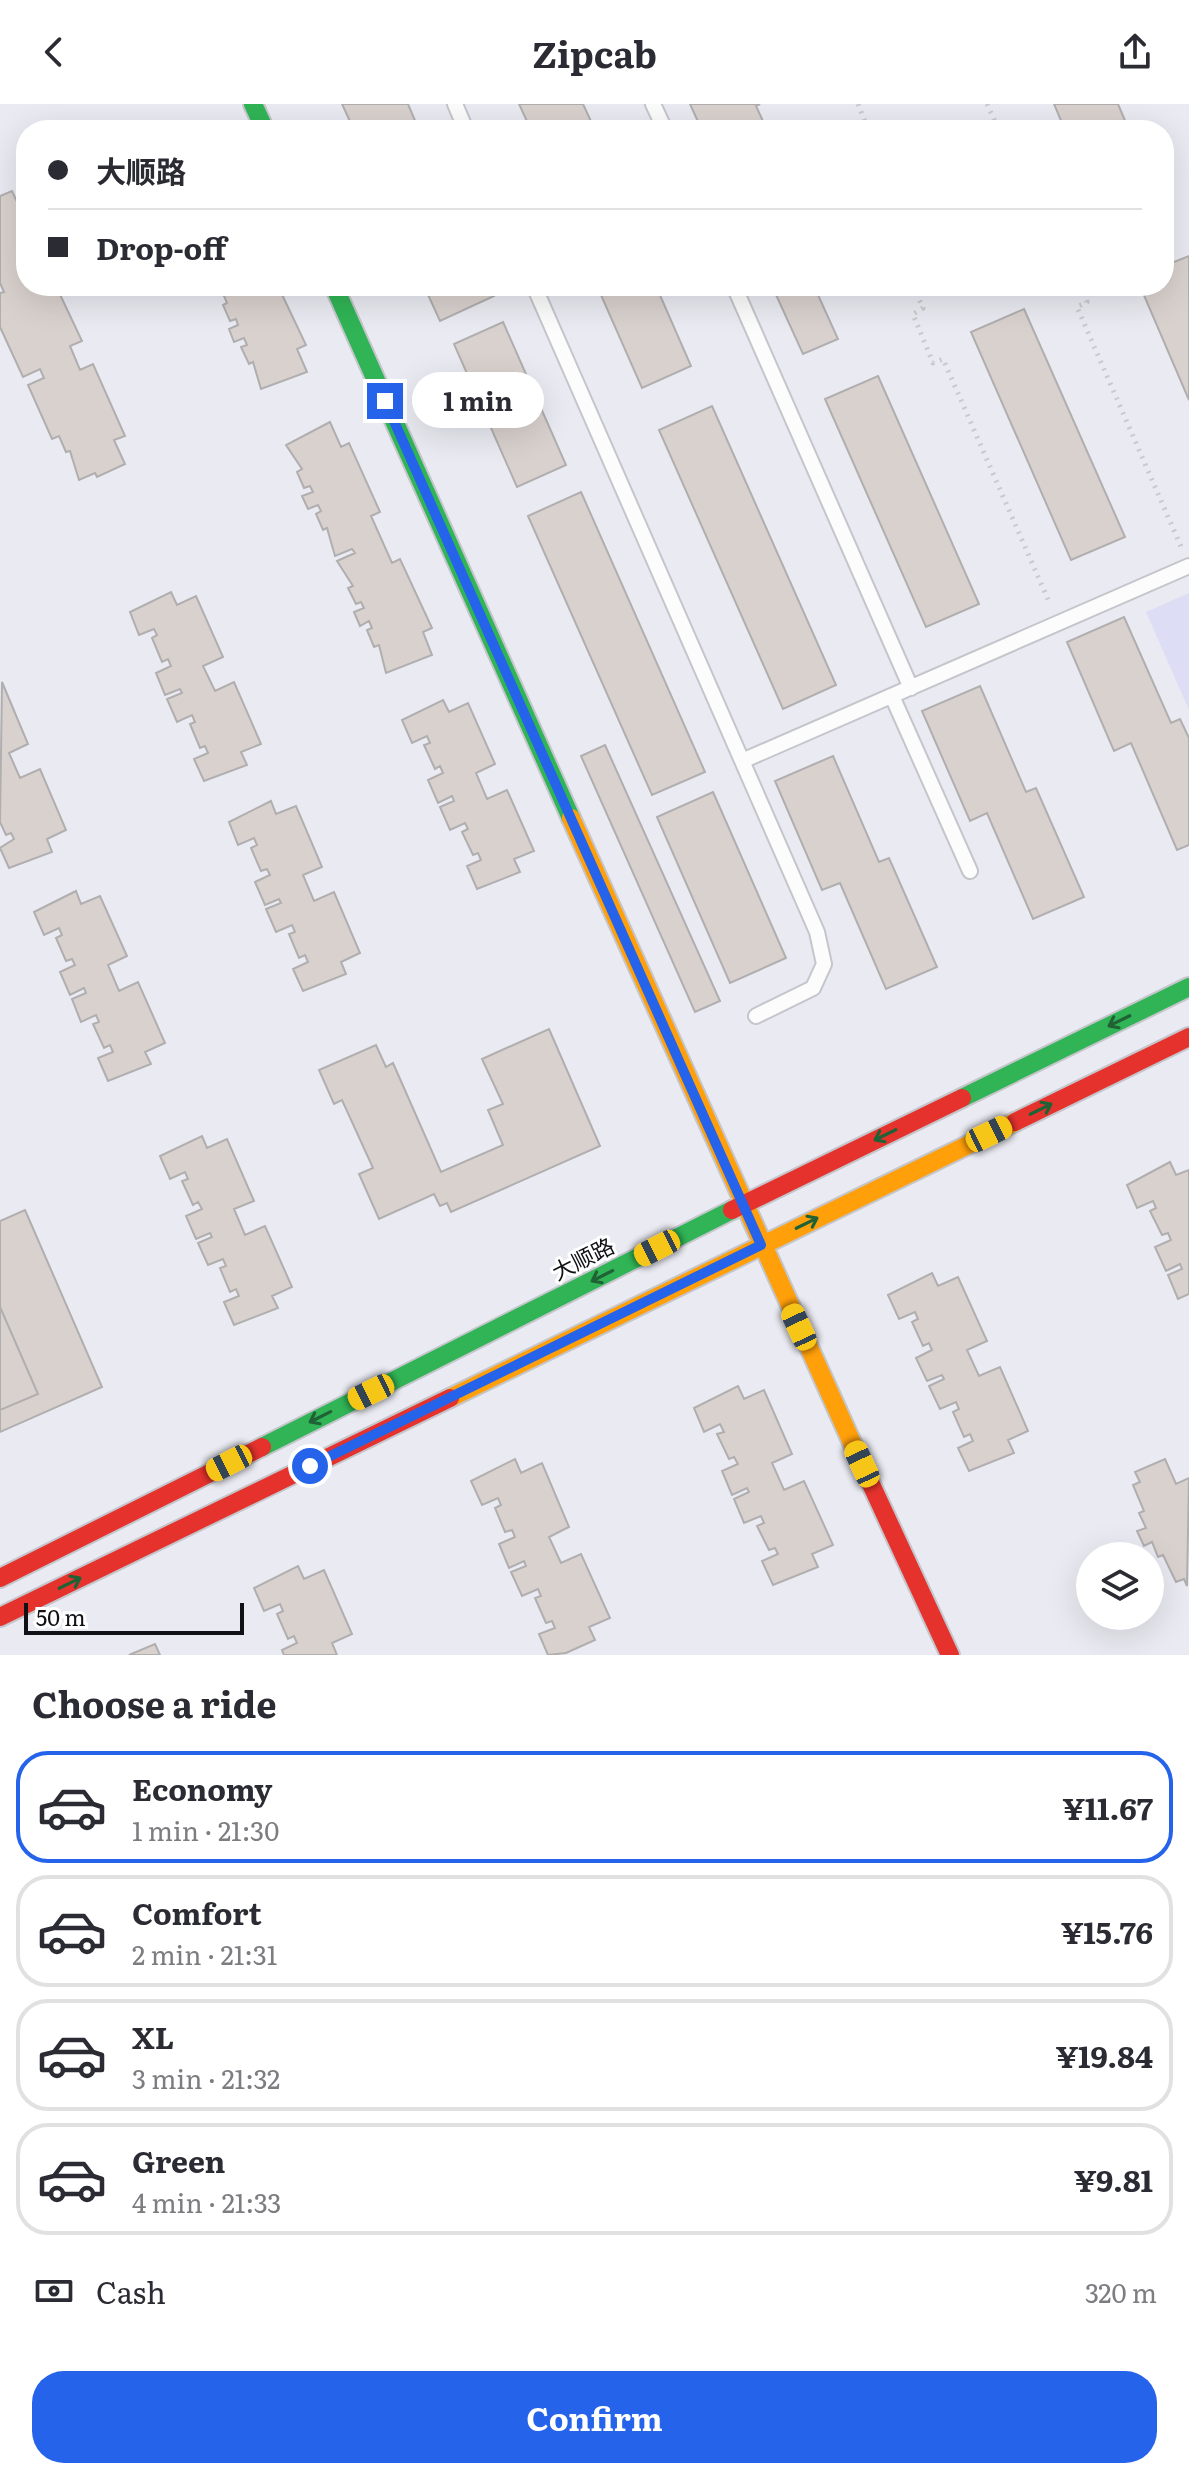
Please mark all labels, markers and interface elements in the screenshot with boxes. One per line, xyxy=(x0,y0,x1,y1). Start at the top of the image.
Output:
text: Zipcab xyxy=(532,26,657,79)
icon: back xyxy=(32,30,76,74)
icon: share xyxy=(1113,30,1157,74)
text: 大顺路 xyxy=(96,148,186,192)
text: Drop-off xyxy=(96,225,226,269)
callout: 1 min xyxy=(413,373,545,429)
text: 1 min xyxy=(443,380,513,419)
route end xyxy=(367,383,403,419)
one-way arrow xyxy=(1107,1014,1131,1029)
one-way arrow xyxy=(1028,1101,1052,1116)
car xyxy=(962,1113,1016,1155)
one-way arrow xyxy=(874,1128,898,1144)
one-way arrow xyxy=(795,1215,819,1230)
car xyxy=(630,1226,684,1270)
street label: 大顺路 xyxy=(545,1228,619,1287)
one-way arrow xyxy=(591,1268,615,1284)
car xyxy=(778,1300,820,1354)
car xyxy=(344,1371,398,1413)
one-way arrow xyxy=(308,1410,332,1426)
car xyxy=(841,1437,883,1491)
car xyxy=(202,1441,256,1485)
route start xyxy=(292,1448,328,1484)
map controls xyxy=(1076,1542,1164,1630)
button: layers xyxy=(1076,1542,1164,1630)
one-way arrow xyxy=(58,1575,82,1590)
scale bar xyxy=(24,1599,244,1635)
text: 50 m xyxy=(36,1600,86,1633)
text: Choose a ride xyxy=(32,1676,277,1729)
text: Economy xyxy=(132,1766,272,1810)
icon: car xyxy=(36,1771,108,1843)
text: ¥11.67 xyxy=(1062,1785,1153,1829)
text: 1 min · 21:30 xyxy=(132,1810,279,1849)
text: Comfort xyxy=(132,1890,262,1934)
icon: car xyxy=(36,1895,108,1967)
text: ¥15.76 xyxy=(1061,1909,1153,1953)
text: 2 min · 21:31 xyxy=(132,1934,277,1973)
text: XL xyxy=(132,2014,174,2058)
icon: car xyxy=(36,2019,108,2091)
text: ¥19.84 xyxy=(1056,2033,1153,2077)
text: 3 min · 21:32 xyxy=(132,2058,280,2097)
text: Green xyxy=(132,2138,225,2182)
icon: car xyxy=(36,2143,108,2215)
text: ¥9.81 xyxy=(1074,2157,1153,2201)
text: 4 min · 21:33 xyxy=(132,2182,281,2221)
icon: cash xyxy=(32,2269,76,2313)
text: Cash xyxy=(96,2269,166,2313)
text: 320 m xyxy=(1085,2272,1157,2311)
button: Confirm xyxy=(32,2371,1157,2463)

